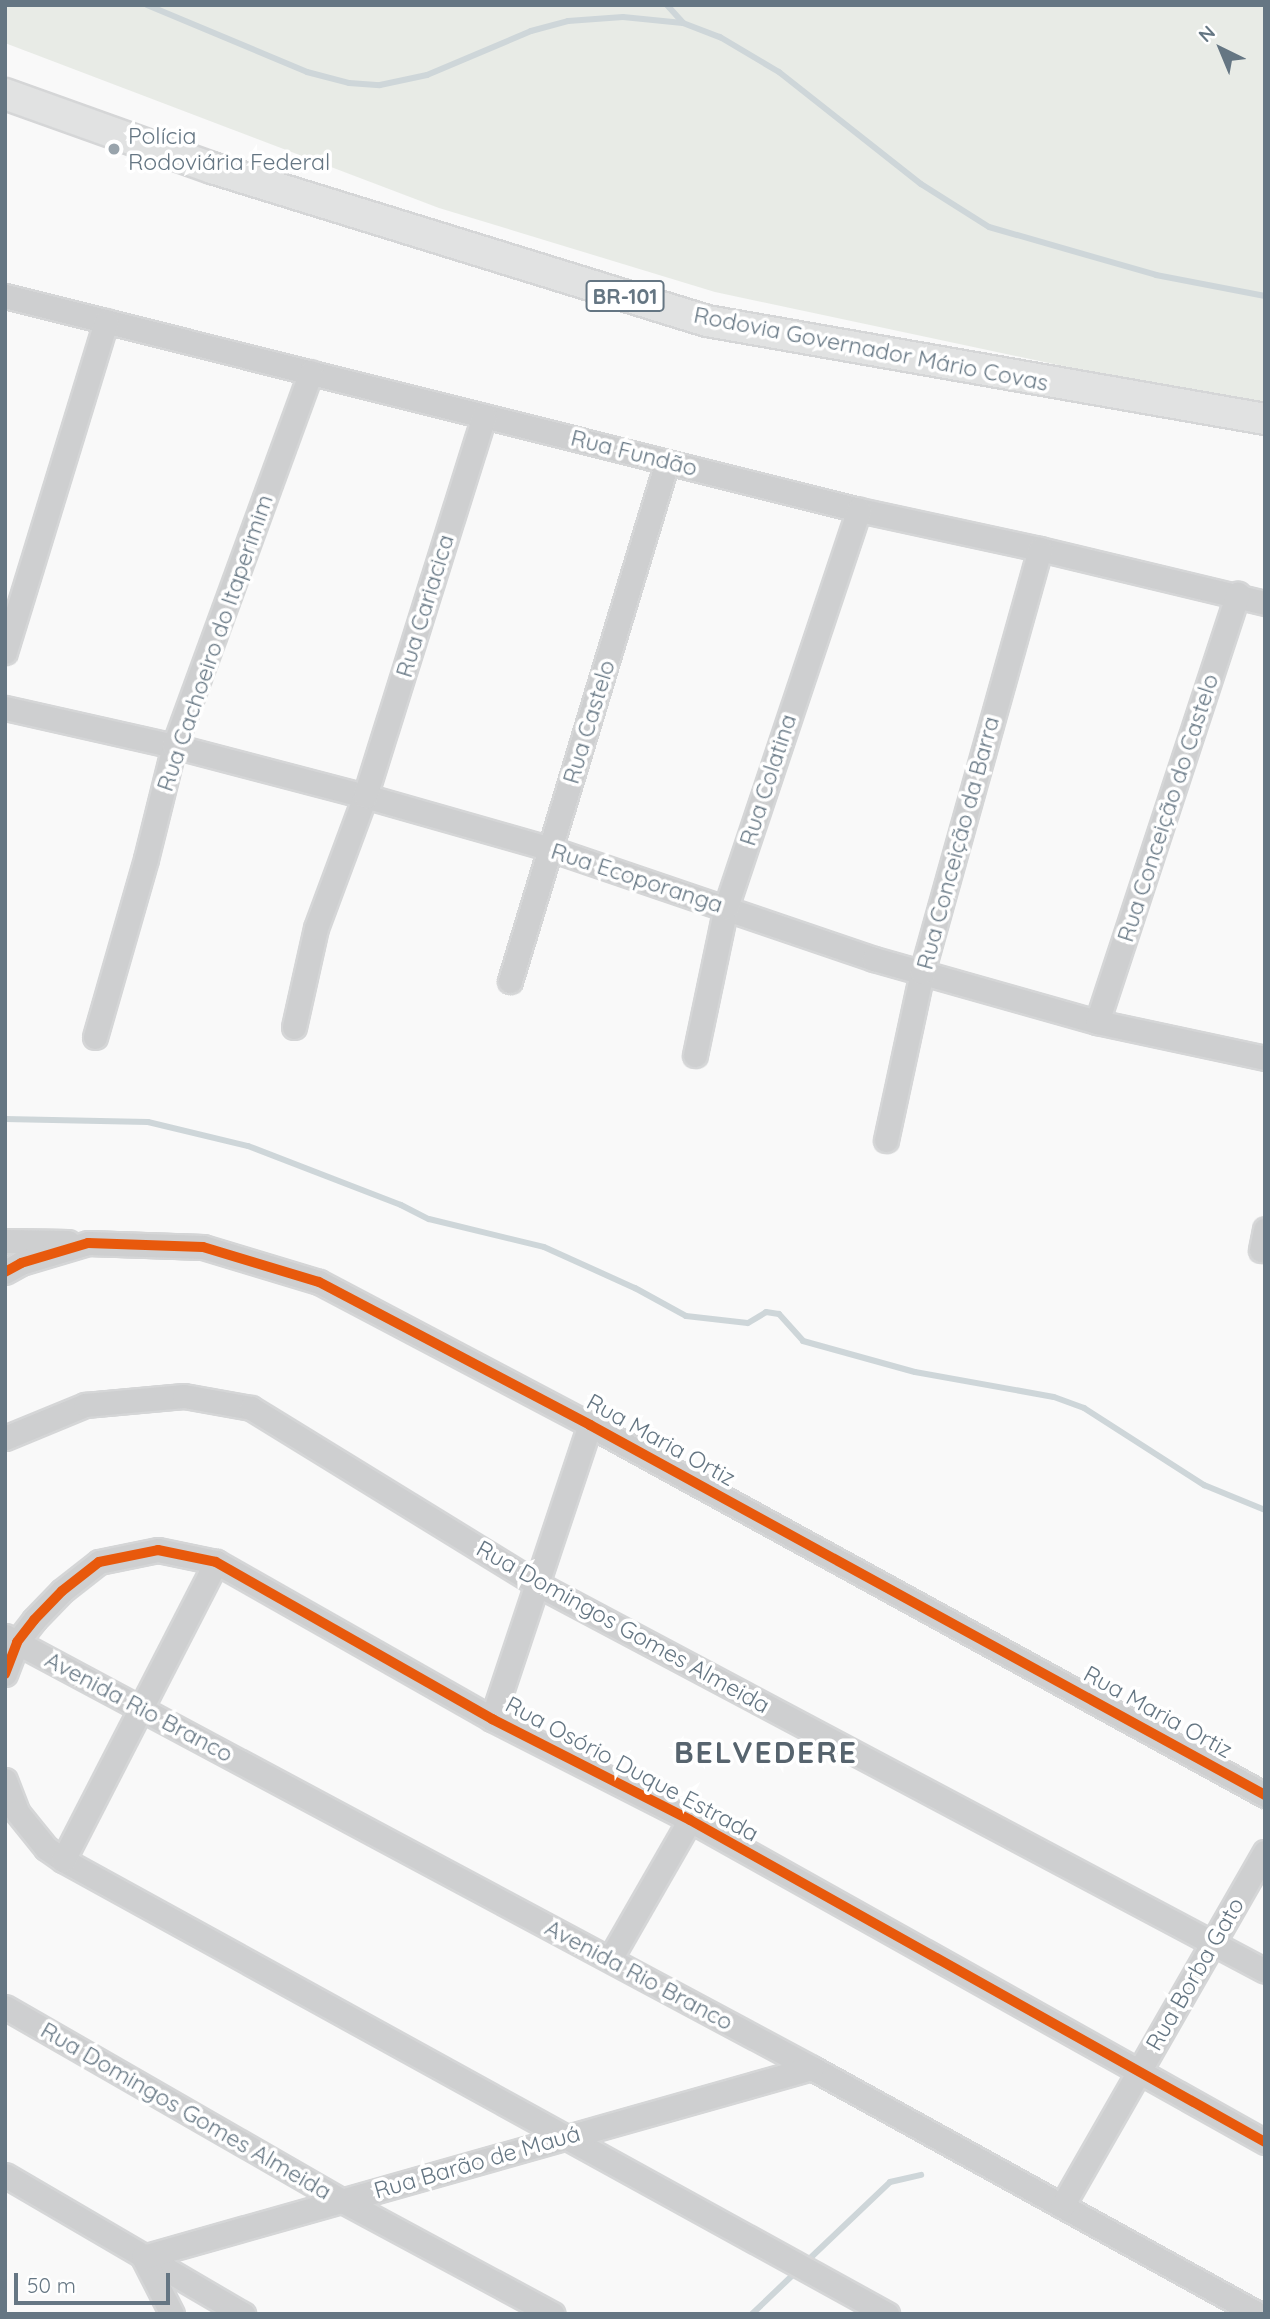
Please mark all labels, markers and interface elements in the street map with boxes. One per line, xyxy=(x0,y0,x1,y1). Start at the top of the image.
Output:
north arrow xyxy=(1186,14,1256,84)
text: N xyxy=(1193,20,1220,47)
place label: Polícia Rodoviária Federal xyxy=(128,122,330,176)
marker: Polícia Rodoviária Federal xyxy=(106,141,122,157)
road number: BR-101 xyxy=(585,278,665,314)
street label: Rodovia Governador Mário Covas xyxy=(691,301,1051,397)
street label: Rua Fundão xyxy=(568,424,700,482)
street label: Rua Cachoeiro do Itaperimim xyxy=(151,491,279,795)
street label: Rua Cariacica xyxy=(390,531,460,681)
street label: Rua Castelo xyxy=(557,657,621,787)
street label: Rua Conceição do Castelo xyxy=(1112,671,1224,945)
street label: Rua Colatina xyxy=(734,711,802,849)
street label: Rua Conceição da Barra xyxy=(911,713,1005,973)
street label: Rua Ecoporanga xyxy=(548,837,726,919)
street label: Rua Maria Ortiz xyxy=(582,1388,740,1492)
street label: Rua Domingos Gomes Almeida xyxy=(472,1535,774,1719)
street label: Avenida Rio Branco xyxy=(40,1646,238,1768)
street label: Rua Maria Ortiz xyxy=(1079,1660,1237,1764)
street label: Rua Osório Duque Estrada xyxy=(501,1690,763,1848)
district label: BELVEDERE xyxy=(675,1734,857,1770)
street label: Rua Borba Gato xyxy=(1140,1893,1250,2055)
street label: Avenida Rio Branco xyxy=(540,1914,738,2036)
street label: Rua Domingos Gomes Almeida xyxy=(36,2016,336,2206)
street label: Rua Barão de Mauá xyxy=(371,2119,583,2205)
scale bar xyxy=(18,2260,173,2304)
text: 50 m xyxy=(27,2272,76,2298)

